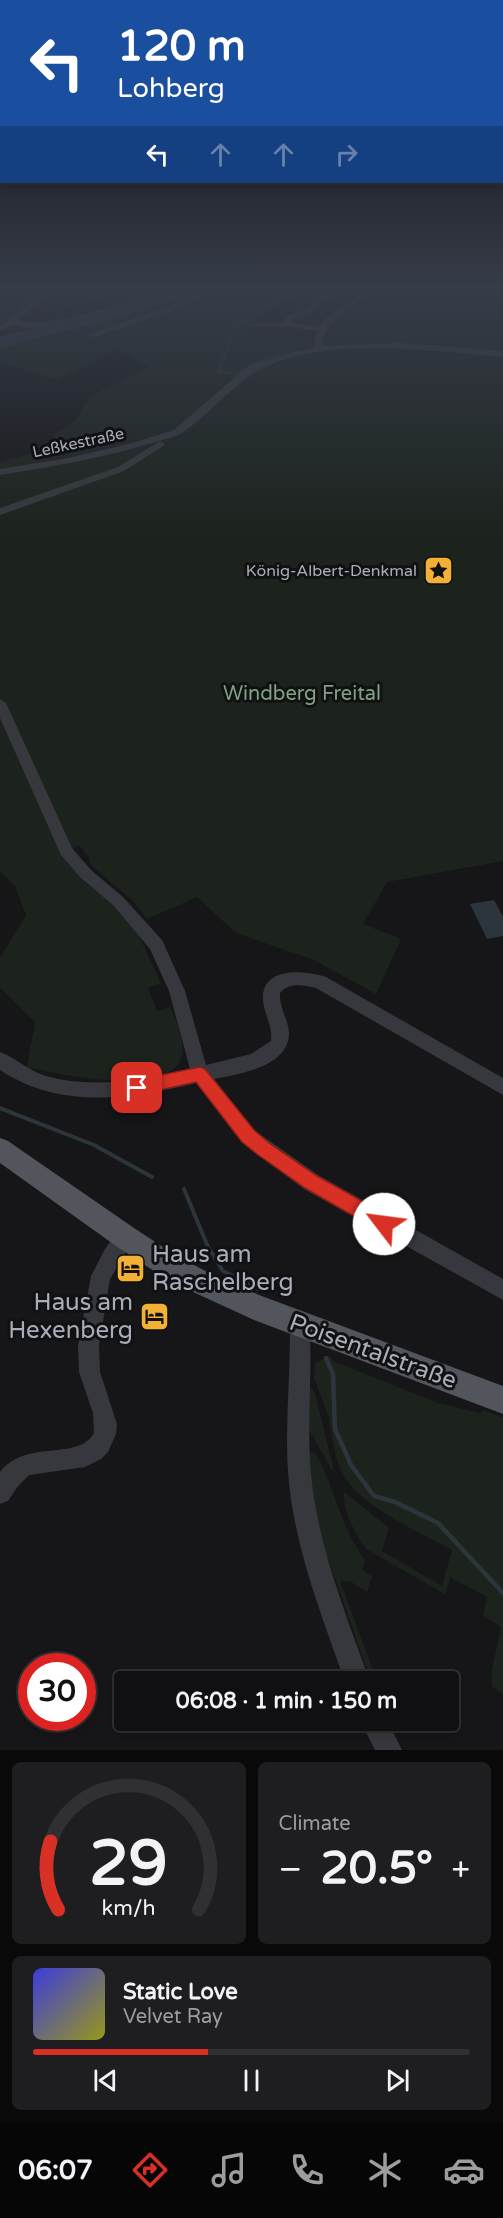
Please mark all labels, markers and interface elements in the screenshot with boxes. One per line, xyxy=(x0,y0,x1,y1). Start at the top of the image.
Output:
text: 120 m xyxy=(117,21,246,72)
icon: left xyxy=(18,24,96,102)
text: Lohberg xyxy=(117,72,225,105)
icon: left xyxy=(141,138,174,171)
icon: ahead xyxy=(204,138,237,171)
icon: ahead xyxy=(267,138,300,171)
icon: right xyxy=(330,138,363,171)
street label: Leßkestraße xyxy=(31,424,126,462)
place icon: König-Albert-Denkmal xyxy=(422,554,454,586)
place label: König-Albert-Denkmal xyxy=(246,561,417,581)
park label: Windberg Freital xyxy=(223,682,381,706)
pin xyxy=(111,1062,162,1113)
icon: arrive xyxy=(120,1071,153,1104)
position arrow xyxy=(352,1192,416,1256)
place label: Haus am Raschelberg xyxy=(152,1240,294,1297)
hotel icon: Haus am Raschelberg xyxy=(115,1252,147,1284)
place label: Haus am Hexenberg xyxy=(8,1288,133,1345)
hotel icon: Haus am Hexenberg xyxy=(138,1300,170,1332)
street label: Poisentalstraße xyxy=(285,1308,460,1395)
speed limit sign: 30 xyxy=(18,1653,96,1731)
text: 06:08 · 1 min · 150 m xyxy=(176,1688,397,1714)
text: Climate xyxy=(279,1812,351,1836)
text: 29 xyxy=(90,1827,168,1902)
text: 20.5° xyxy=(320,1842,433,1896)
text: − xyxy=(279,1850,302,1889)
text: + xyxy=(451,1850,470,1889)
text: km/h xyxy=(102,1895,156,1921)
text: Static Love xyxy=(123,1979,238,2005)
text: Velvet Ray xyxy=(123,2005,223,2029)
icon: previous xyxy=(89,2064,122,2097)
icon: pause xyxy=(235,2064,268,2097)
icon: next xyxy=(381,2064,414,2097)
icon: directions xyxy=(129,2149,171,2191)
icon: music xyxy=(208,2149,250,2191)
icon: phone xyxy=(286,2149,328,2191)
icon: climate xyxy=(364,2149,406,2191)
icon: car xyxy=(443,2149,485,2191)
text: 06:07 xyxy=(18,2154,93,2187)

